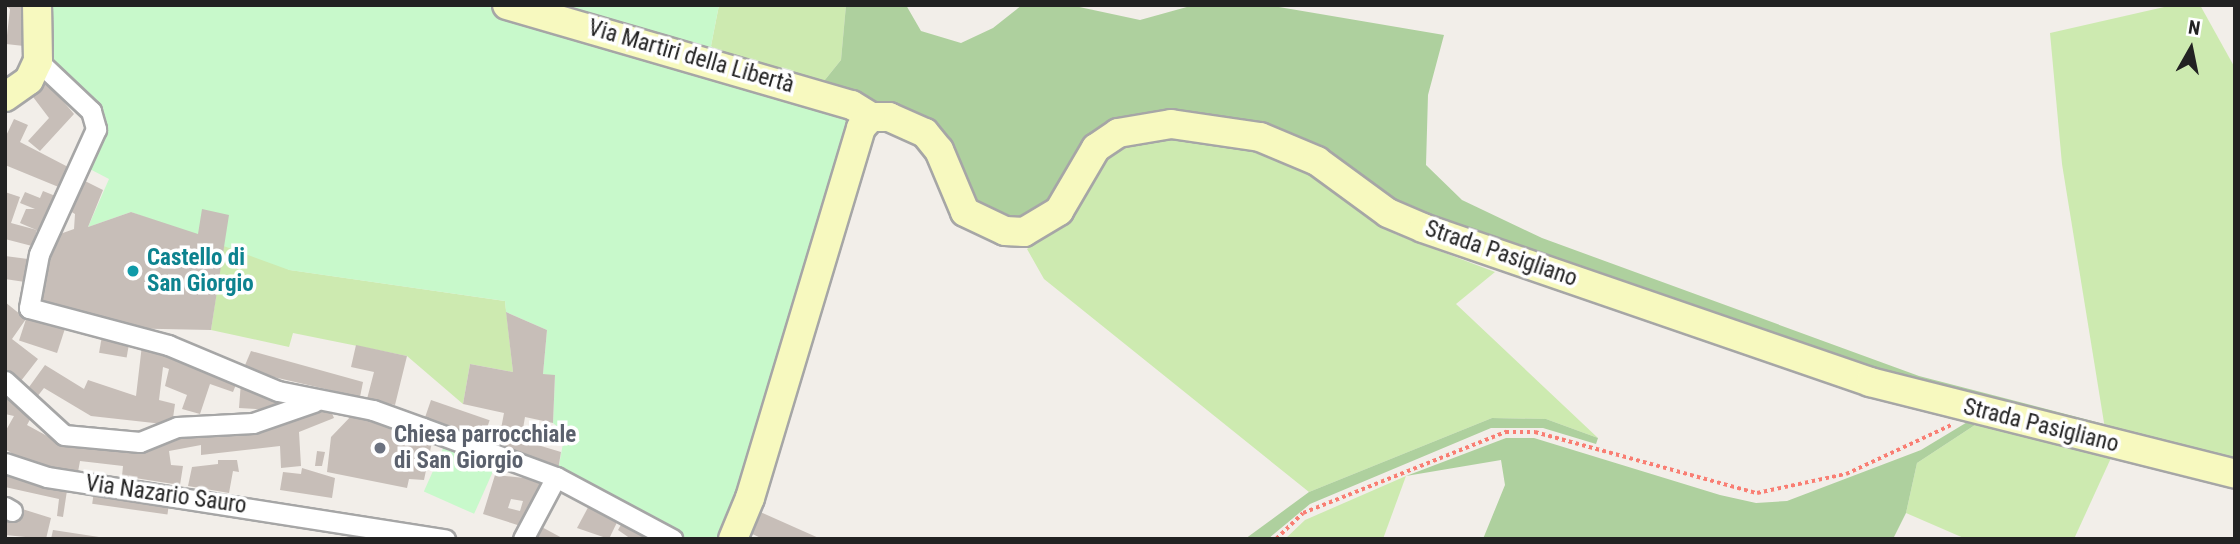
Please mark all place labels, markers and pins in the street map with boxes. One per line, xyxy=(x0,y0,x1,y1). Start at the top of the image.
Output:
place label: Castello di San Giorgio xyxy=(147,244,254,298)
marker: Castello di San Giorgio xyxy=(125,263,141,279)
place label: Chiesa parrocchiale di San Giorgio xyxy=(394,421,576,475)
marker: Chiesa parrocchiale di San Giorgio xyxy=(372,440,388,456)

